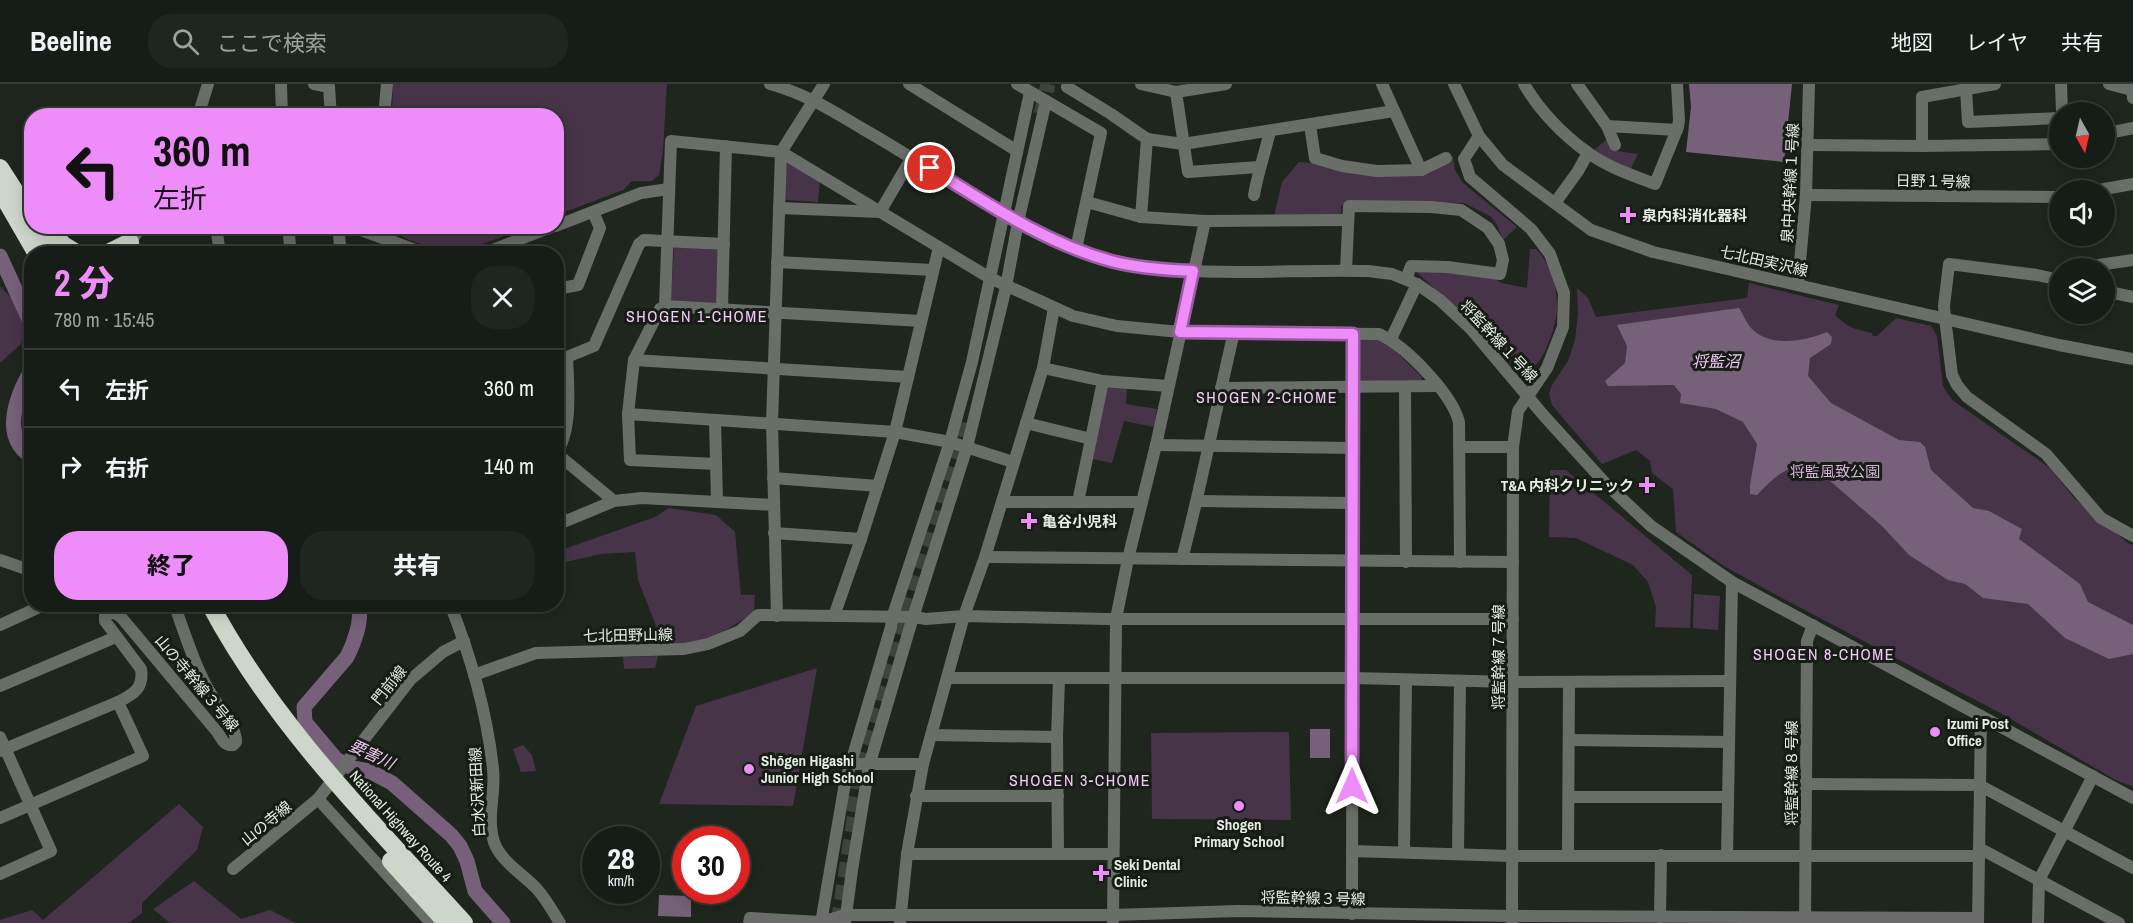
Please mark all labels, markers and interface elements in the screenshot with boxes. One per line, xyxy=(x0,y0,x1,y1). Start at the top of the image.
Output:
search box xyxy=(148,14,568,68)
text: Beeline xyxy=(30,22,112,60)
icon: search xyxy=(169,25,202,58)
text: ここで検索 xyxy=(217,28,327,58)
text: 地図 xyxy=(1891,28,1933,57)
text: レイヤ xyxy=(1966,28,2028,57)
text: 共有 xyxy=(2061,28,2103,57)
north arrow xyxy=(2049,102,2115,168)
map controls xyxy=(2049,102,2115,324)
text: 360 m xyxy=(153,123,251,179)
street label: 泉中央幹線１号線 xyxy=(1776,123,1804,243)
icon: left xyxy=(54,132,132,210)
pin xyxy=(904,142,955,193)
icon: arrive xyxy=(913,151,946,184)
street label: 日野１号線 xyxy=(1895,170,1971,192)
text: 左折 xyxy=(153,180,207,216)
button: sound xyxy=(2049,180,2115,246)
place label: 泉内科消化器科 xyxy=(1642,205,1747,226)
marker: 泉内科消化器科 xyxy=(1619,206,1637,224)
street label: 七北田実沢線 xyxy=(1718,241,1810,281)
button: layers xyxy=(2049,258,2115,324)
text: 2 分 xyxy=(54,259,115,307)
button: close xyxy=(471,266,534,329)
street label: 将監幹線１号線 xyxy=(1456,295,1542,387)
district label: SHOGEN 1-CHOME xyxy=(626,305,768,327)
text: 780 m · 15:45 xyxy=(54,306,154,333)
water label: 将監沼 xyxy=(1692,350,1742,372)
icon: left xyxy=(54,372,87,405)
text: 360 m xyxy=(484,373,534,403)
text: 左折 xyxy=(105,375,149,405)
district label: SHOGEN 2-CHOME xyxy=(1196,386,1338,408)
icon: right xyxy=(54,450,87,483)
text: 140 m xyxy=(484,451,534,481)
text: 右折 xyxy=(105,453,149,483)
park label: 将監風致公園 xyxy=(1790,461,1880,482)
place label: T&A 内科クリニック xyxy=(1501,475,1634,496)
marker: T&A 内科クリニック xyxy=(1638,476,1656,494)
place label: 亀谷小児科 xyxy=(1042,511,1117,532)
marker: 亀谷小児科 xyxy=(1020,512,1038,530)
button: 終了 xyxy=(54,531,288,600)
button: 共有 xyxy=(300,531,534,600)
street label: 将監幹線７号線 xyxy=(1488,604,1509,710)
street label: 七北田野山線 xyxy=(583,624,673,646)
street label: 山の寺幹線３号線 xyxy=(150,630,244,736)
district label: SHOGEN 8-CHOME xyxy=(1753,643,1895,665)
street label: 門前線 xyxy=(367,661,411,709)
place label: Izumi Post Office xyxy=(1947,713,2009,751)
street label: 将監幹線８号線 xyxy=(1781,720,1802,826)
marker: Izumi Post Office xyxy=(1928,725,1942,739)
water label: 要害川 xyxy=(346,734,400,775)
street label: 白水沢新田線 xyxy=(464,747,490,837)
place label: Shōgen Higashi Junior High School xyxy=(761,750,874,788)
position arrow xyxy=(1320,754,1384,818)
marker: Shōgen Higashi Junior High School xyxy=(742,762,756,776)
street label: National Highway Route 4 xyxy=(345,766,457,886)
district label: SHOGEN 3-CHOME xyxy=(1009,769,1151,791)
street label: 山の寺線 xyxy=(236,796,296,850)
marker: Shogen Primary School xyxy=(1232,799,1246,813)
place label: Shogen Primary School xyxy=(1194,814,1284,852)
speed limit sign: 30 xyxy=(672,826,750,904)
text: 28 xyxy=(607,838,635,878)
place label: Seki Dental Clinic xyxy=(1114,854,1180,892)
marker: Seki Dental Clinic xyxy=(1092,864,1110,882)
text: km/h xyxy=(608,870,634,891)
street label: 将監幹線３号線 xyxy=(1260,887,1366,909)

